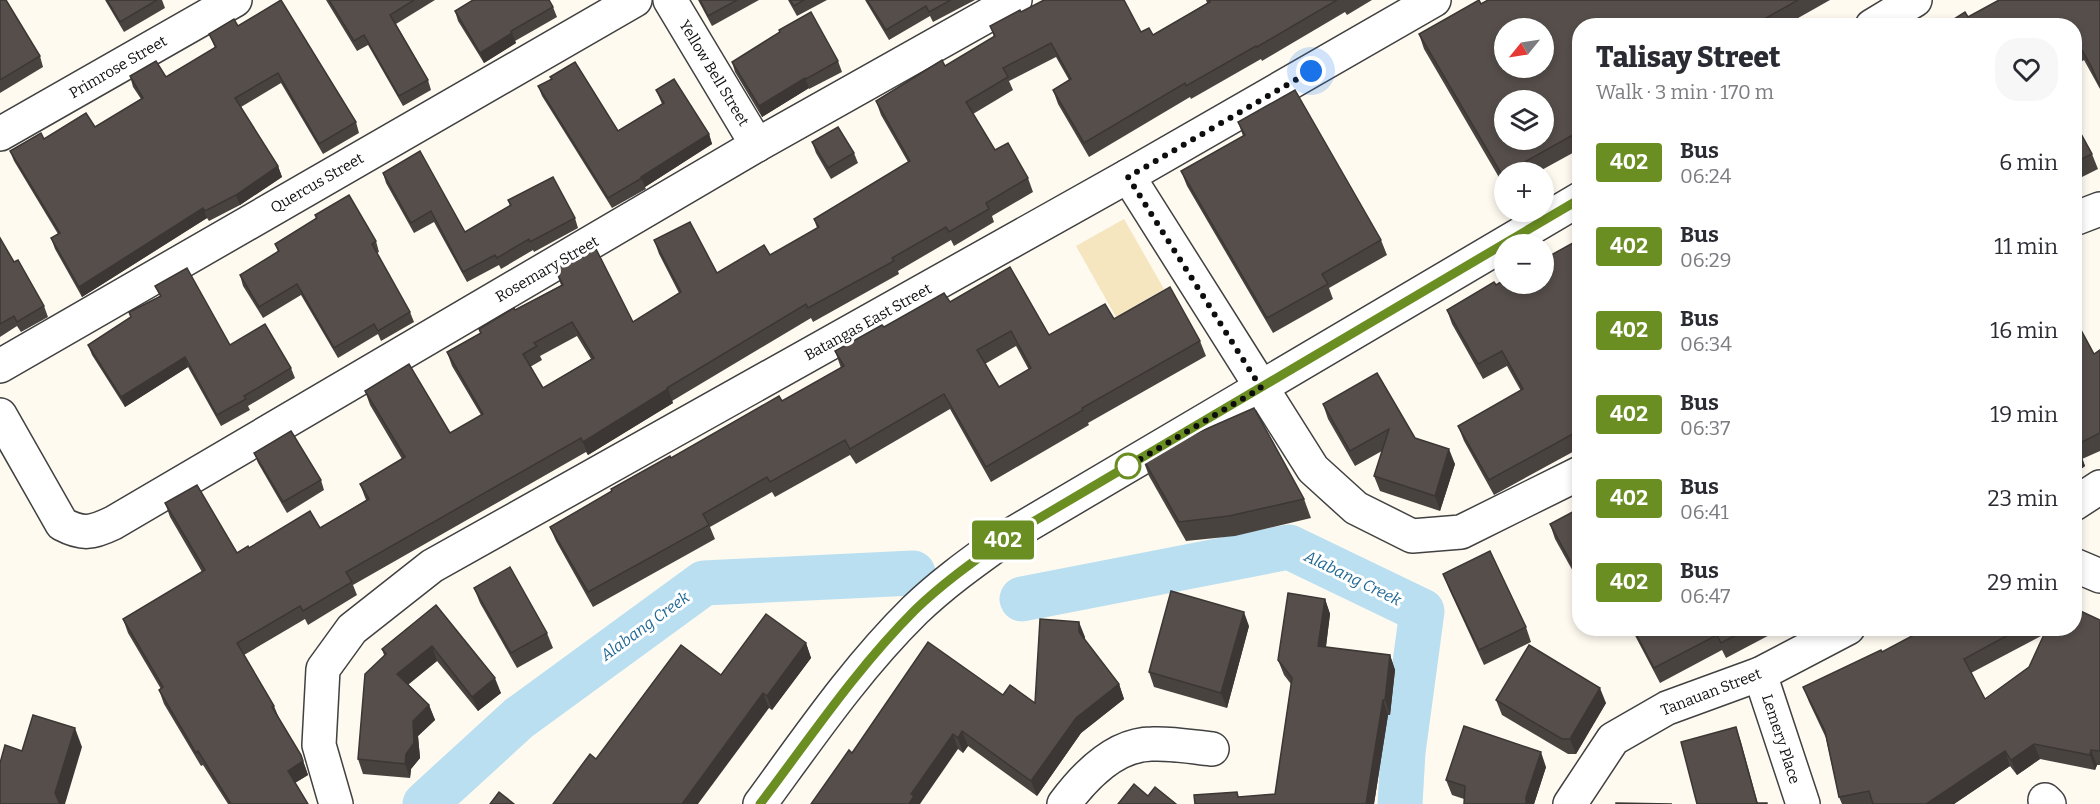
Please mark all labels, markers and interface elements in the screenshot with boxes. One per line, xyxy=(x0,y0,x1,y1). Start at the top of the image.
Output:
street label: Yellow Bell Street xyxy=(675,17,753,130)
north arrow xyxy=(1494,18,1554,78)
map controls xyxy=(1494,18,1554,294)
street label: Primrose Street xyxy=(66,32,170,102)
button: heart xyxy=(1995,38,2058,101)
text: Talisay Street xyxy=(1596,41,1781,74)
your location xyxy=(1296,56,1326,86)
text: Walk · 3 min · 170 m xyxy=(1596,80,1774,104)
button: layers xyxy=(1494,90,1554,150)
text: Bus xyxy=(1680,137,1719,164)
street label: Quercus Street xyxy=(267,149,367,217)
text: 402 xyxy=(1610,149,1648,175)
text: 6 min xyxy=(1999,149,2058,176)
button: + xyxy=(1494,162,1554,222)
text: 06:24 xyxy=(1680,164,1731,188)
text: Bus xyxy=(1680,221,1719,248)
street label: Rosemary Street xyxy=(492,232,602,306)
text: 402 xyxy=(1610,233,1648,259)
text: 11 min xyxy=(1994,233,2058,260)
button: − xyxy=(1494,234,1554,294)
text: 06:29 xyxy=(1680,248,1731,272)
street label: Batangas East Street xyxy=(801,279,935,364)
text: Bus xyxy=(1680,305,1719,332)
text: 402 xyxy=(1610,317,1648,343)
text: 16 min xyxy=(1990,317,2058,344)
text: 06:34 xyxy=(1680,332,1732,356)
text: Bus xyxy=(1680,389,1719,416)
text: 402 xyxy=(1610,401,1648,427)
text: 19 min xyxy=(1990,401,2058,428)
text: 06:37 xyxy=(1680,416,1730,440)
unlabelled marker xyxy=(1115,453,1141,479)
text: Bus xyxy=(1680,473,1719,500)
text: 402 xyxy=(1610,485,1648,511)
text: 23 min xyxy=(1988,485,2058,512)
text: 06:41 xyxy=(1680,500,1729,524)
line badge: 402 xyxy=(968,520,1038,560)
text: 402 xyxy=(984,527,1022,553)
water label: Alabang Creek xyxy=(1301,546,1405,610)
text: Bus xyxy=(1680,557,1719,584)
text: 402 xyxy=(1610,569,1648,595)
text: 29 min xyxy=(1987,569,2058,596)
text: 06:47 xyxy=(1680,584,1730,608)
water label: Alabang Creek xyxy=(596,587,693,665)
street label: Tanauan Street xyxy=(1658,664,1764,719)
street label: Lemery Place xyxy=(1758,692,1804,786)

